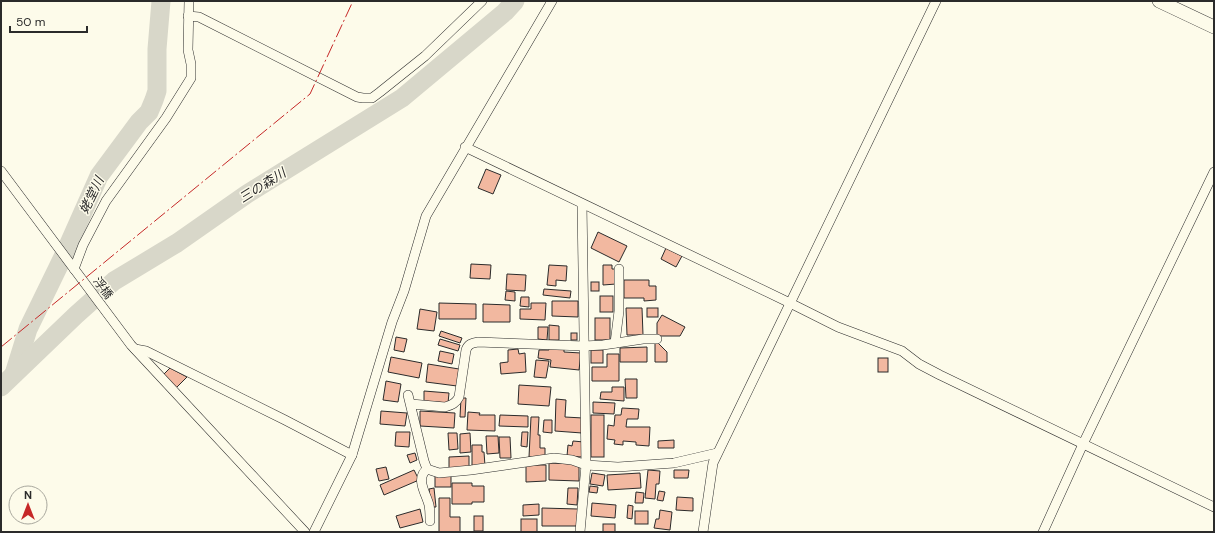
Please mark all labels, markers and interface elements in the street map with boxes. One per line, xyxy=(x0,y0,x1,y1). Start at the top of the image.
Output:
scale bar xyxy=(10,8,87,34)
text: 50 m xyxy=(16,14,45,30)
water label: 三の森川 xyxy=(236,163,291,206)
water label: 姥堂川 xyxy=(75,172,109,216)
street label: 浮橋 xyxy=(89,274,117,302)
north arrow xyxy=(8,485,48,525)
text: N xyxy=(24,488,32,502)

